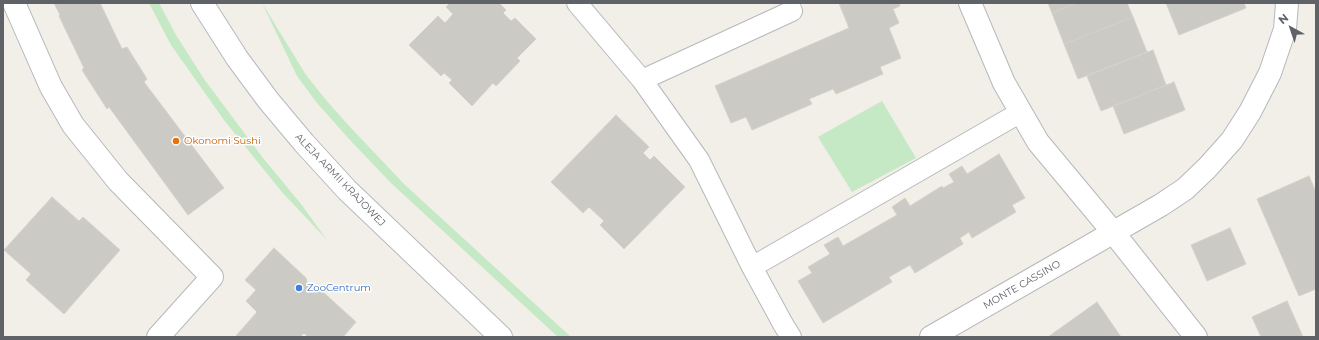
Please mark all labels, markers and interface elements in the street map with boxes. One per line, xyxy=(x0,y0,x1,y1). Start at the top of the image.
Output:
north arrow xyxy=(1271,8,1311,48)
text: N xyxy=(1275,11,1291,27)
street label: ALEJA ARMII KRAJOWEJ xyxy=(292,131,388,229)
place label: Okonomi Sushi xyxy=(184,135,261,147)
marker: Okonomi Sushi xyxy=(171,136,181,146)
street label: MONTE CASSINO xyxy=(981,258,1063,312)
place label: ZooCentrum xyxy=(307,282,371,294)
marker: ZooCentrum xyxy=(294,283,304,293)

